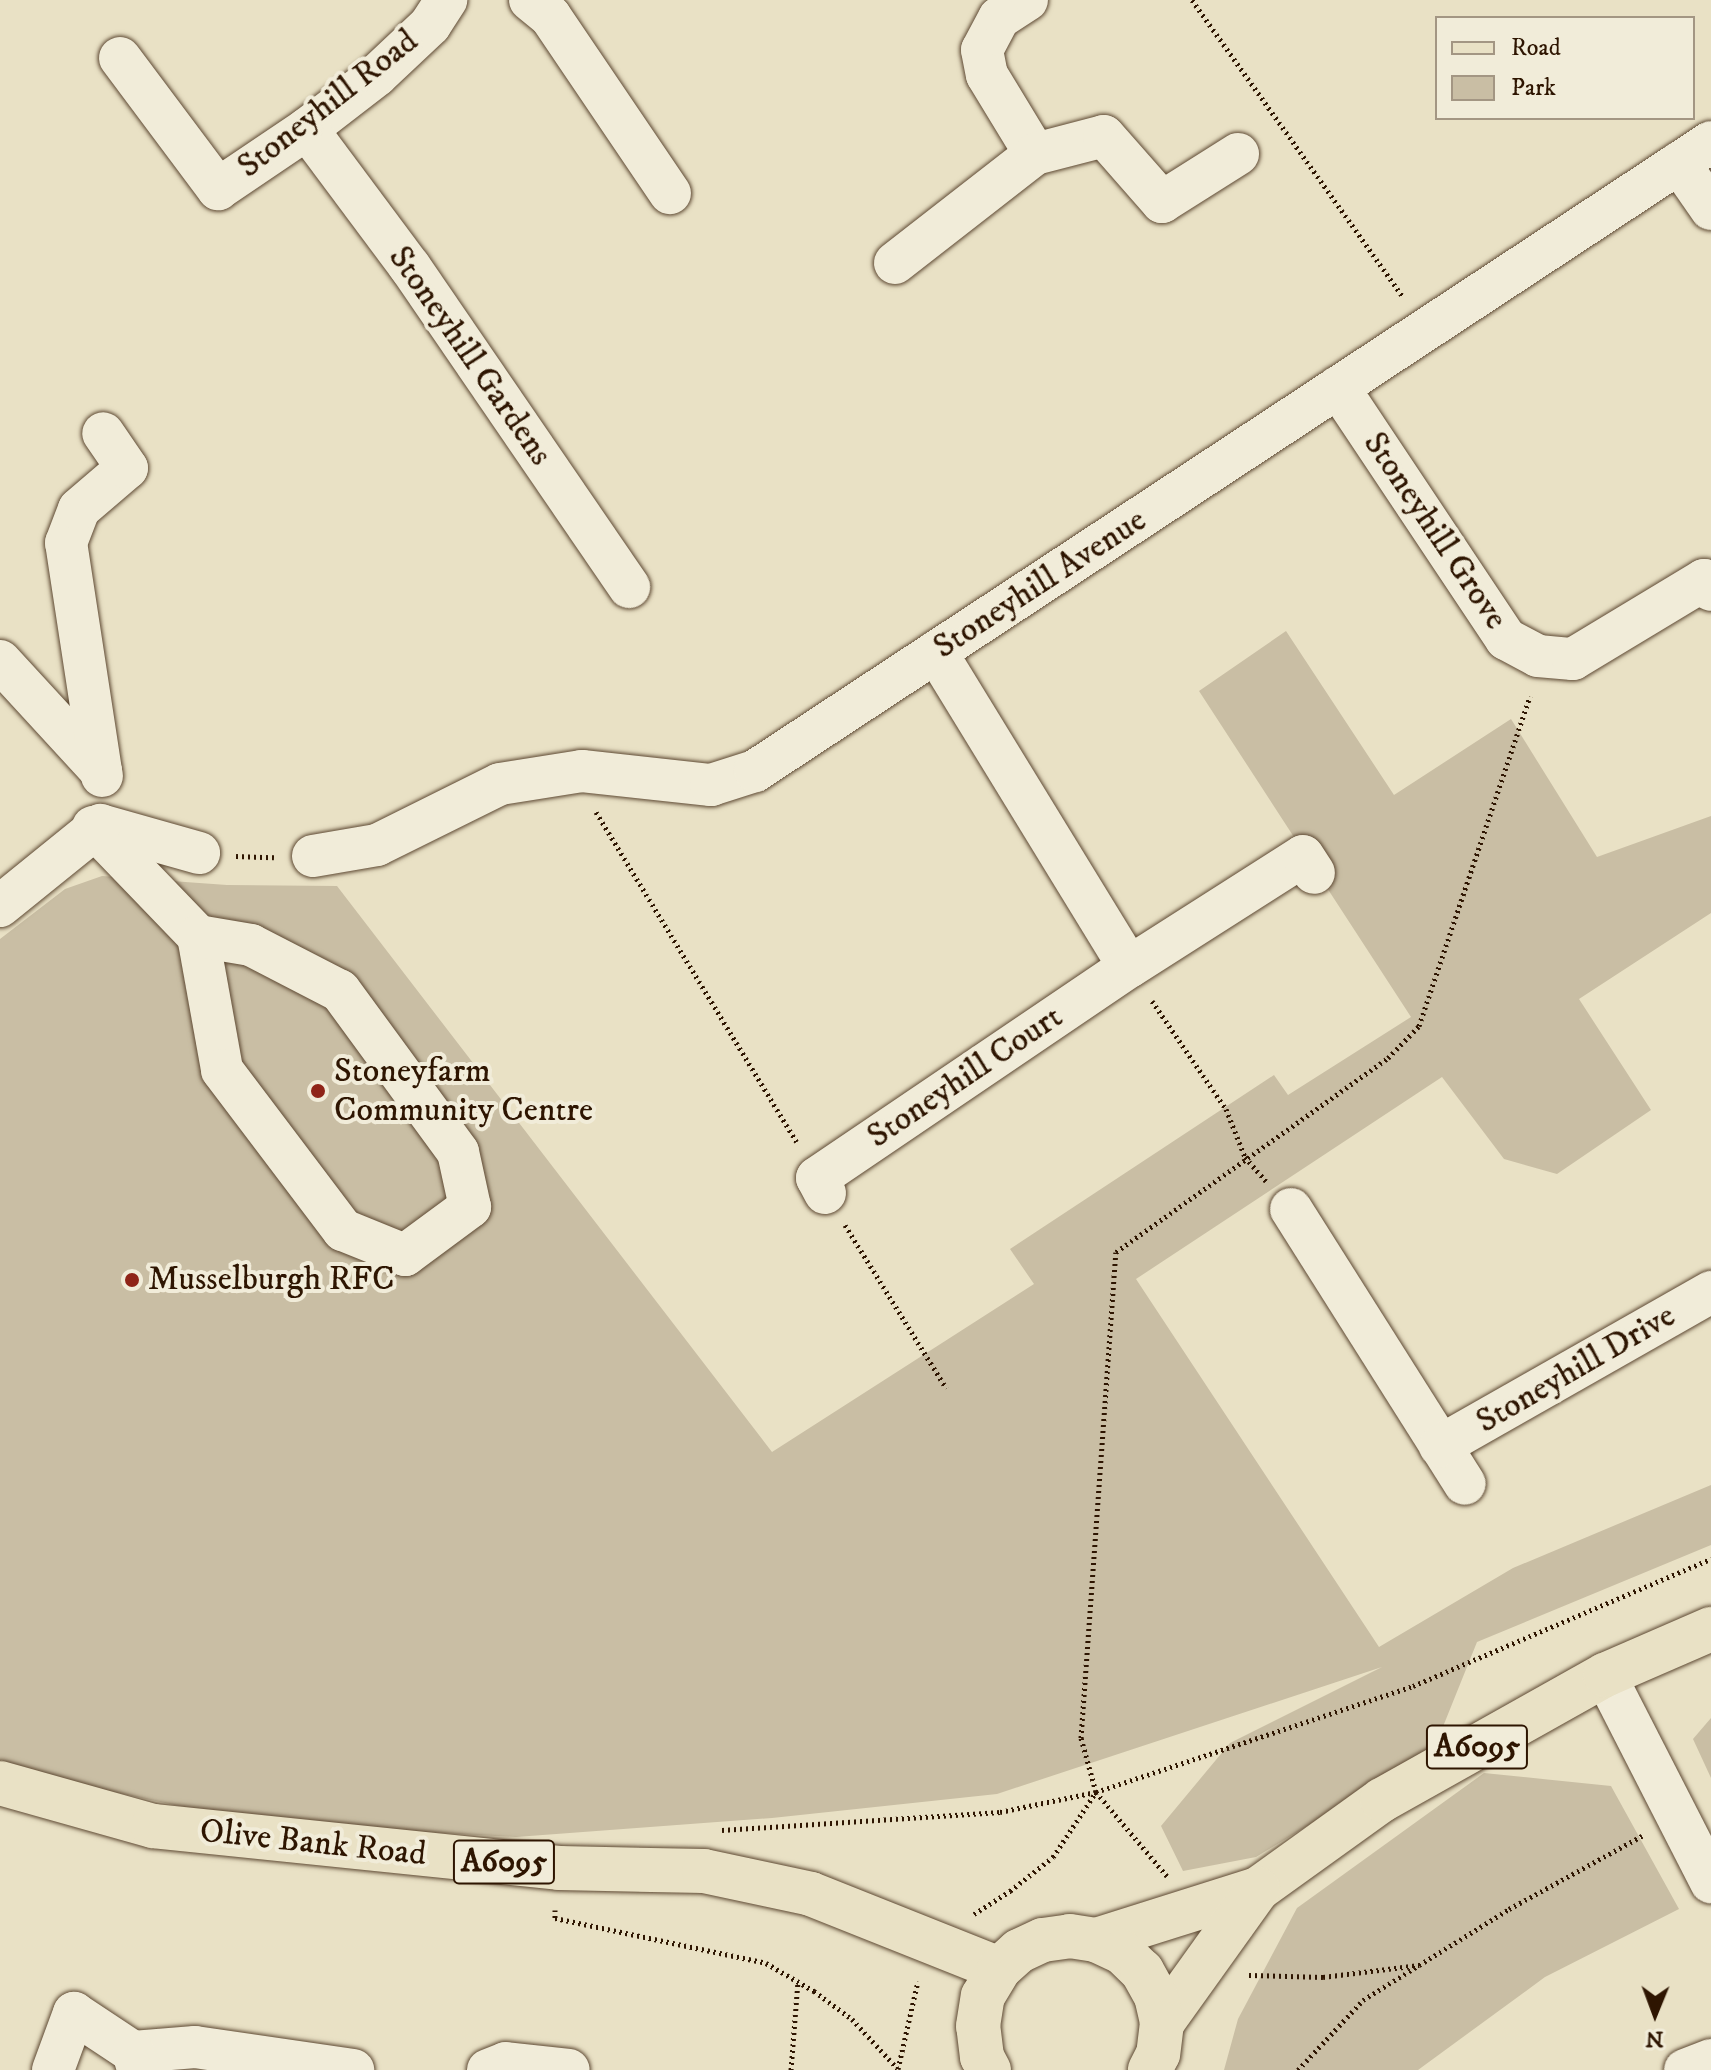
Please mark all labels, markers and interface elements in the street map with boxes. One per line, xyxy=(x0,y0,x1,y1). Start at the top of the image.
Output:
legend xyxy=(1435,16,1695,120)
street label: Stoneyhill Road xyxy=(230,21,426,187)
text: Road xyxy=(1511,33,1561,63)
text: Park xyxy=(1511,73,1556,103)
street label: Stoneyhill Gardens xyxy=(379,239,561,473)
street label: Stoneyhill Grove xyxy=(1354,425,1516,637)
street label: Stoneyhill Avenue xyxy=(926,500,1154,668)
street label: Stoneyhill Court xyxy=(860,997,1070,1157)
place label: Stoneyfarm Community Centre xyxy=(334,1051,593,1130)
marker: Stoneyfarm Community Centre xyxy=(309,1082,327,1100)
place label: Musselburgh RFC xyxy=(148,1260,395,1300)
marker: Musselburgh RFC xyxy=(123,1271,141,1289)
street label: Stoneyhill Drive xyxy=(1469,1296,1683,1442)
road number: A6095 xyxy=(1425,1719,1529,1775)
street label: Olive Bank Road xyxy=(198,1811,428,1875)
road number: A6095 xyxy=(452,1834,556,1890)
north arrow xyxy=(1615,1974,1695,2054)
text: N xyxy=(1645,2025,1664,2052)

